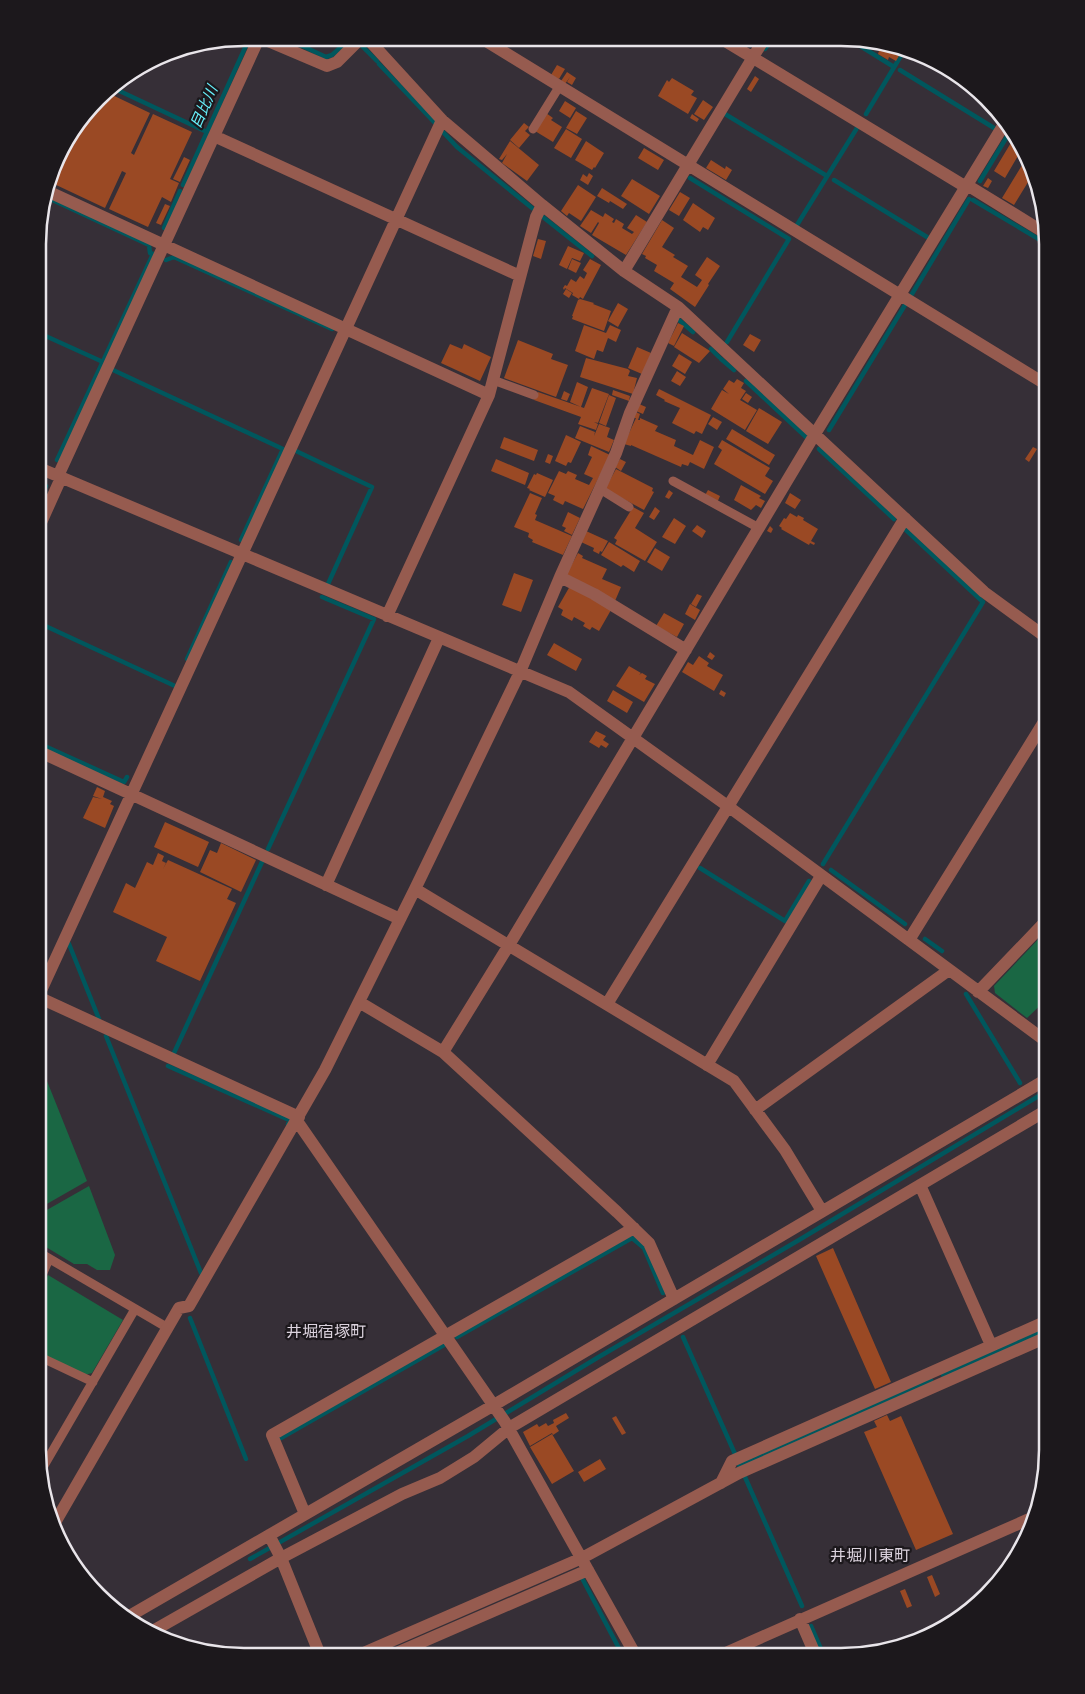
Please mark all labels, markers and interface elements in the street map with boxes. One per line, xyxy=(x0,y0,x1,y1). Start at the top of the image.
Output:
water label: 目比川 xyxy=(186,81,222,131)
district label: 井堀宿塚町 xyxy=(286,1321,366,1341)
district label: 井堀川東町 xyxy=(830,1545,910,1565)

